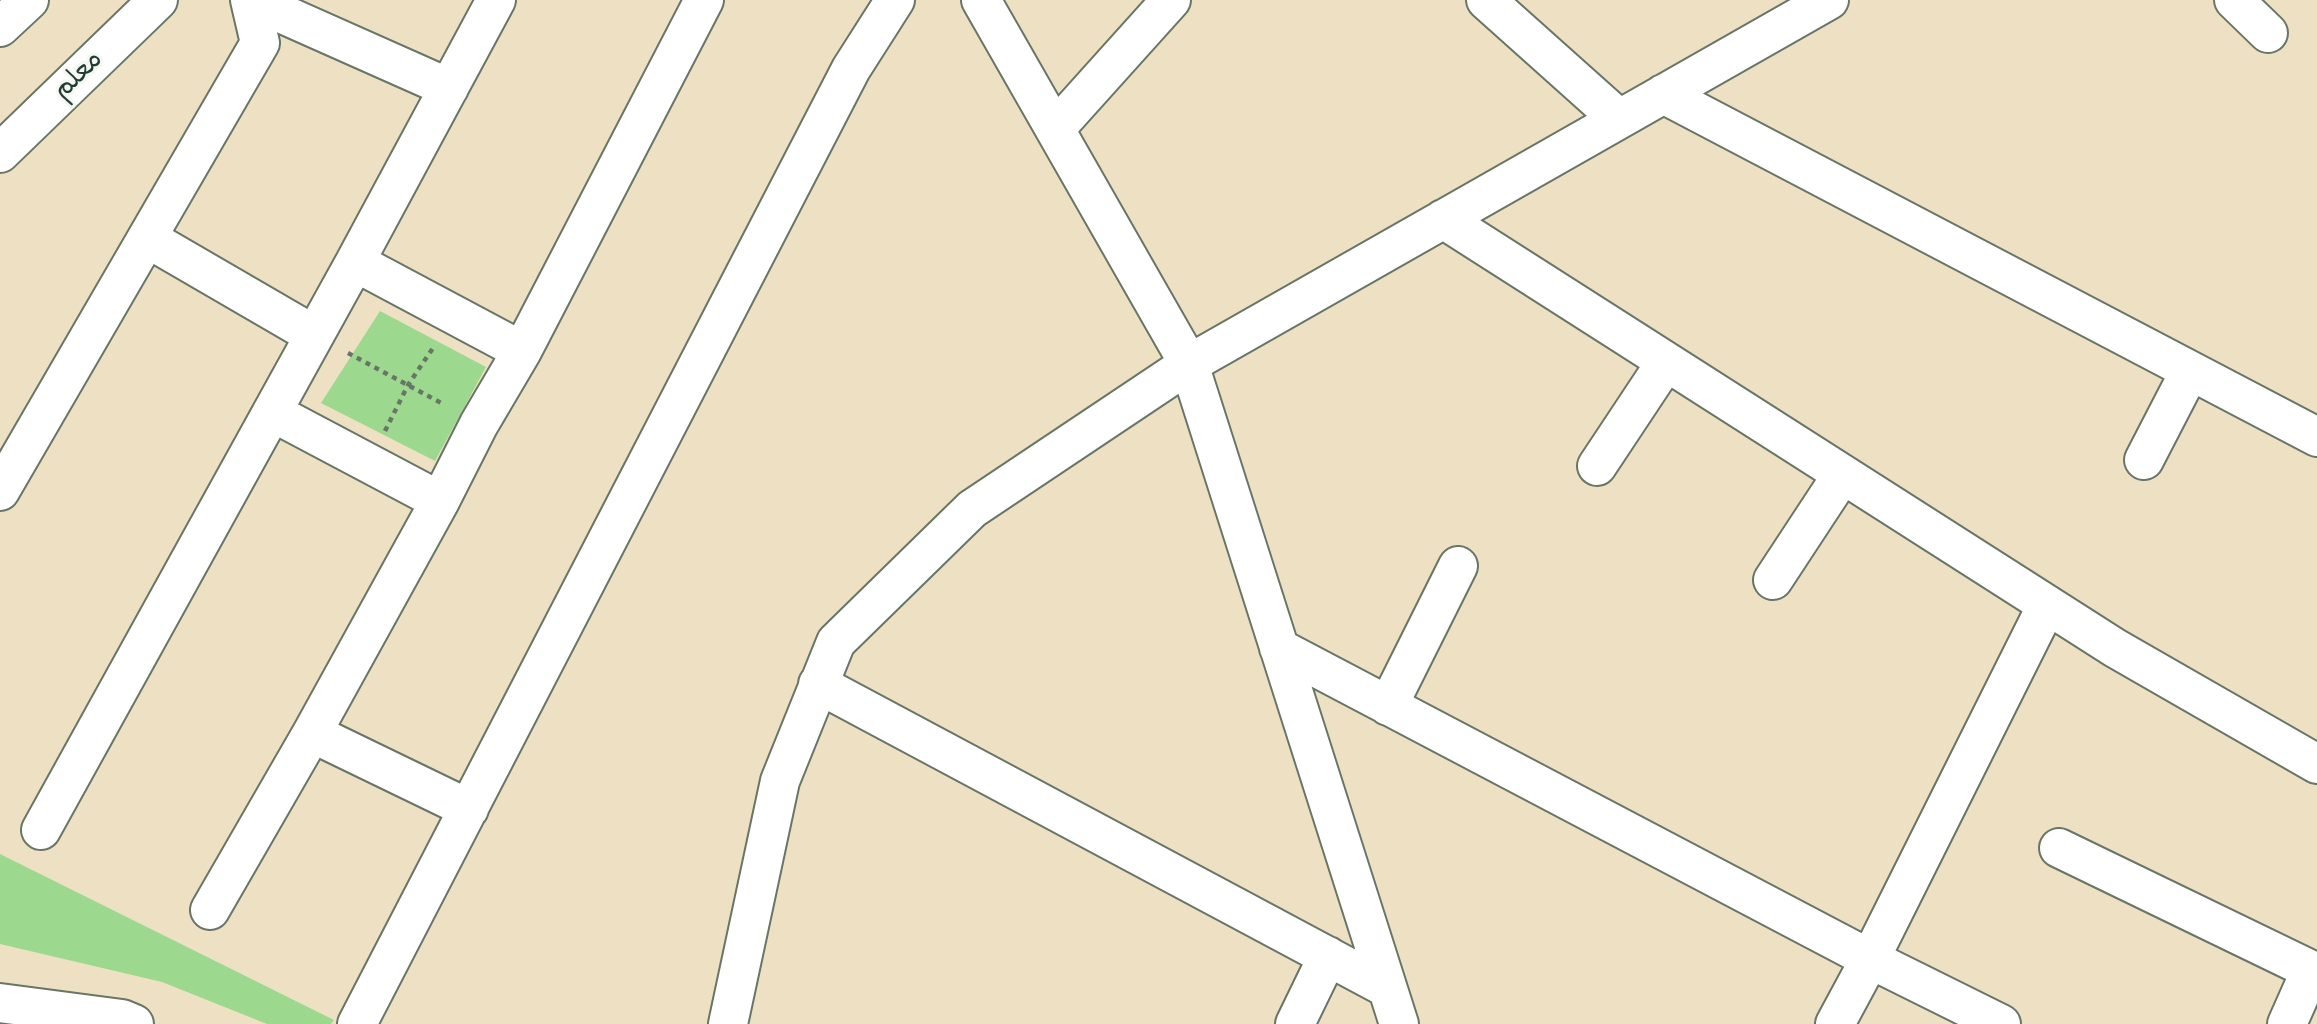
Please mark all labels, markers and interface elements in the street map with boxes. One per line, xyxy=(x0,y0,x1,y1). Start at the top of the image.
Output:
street label: معلم xyxy=(48,45,110,107)

